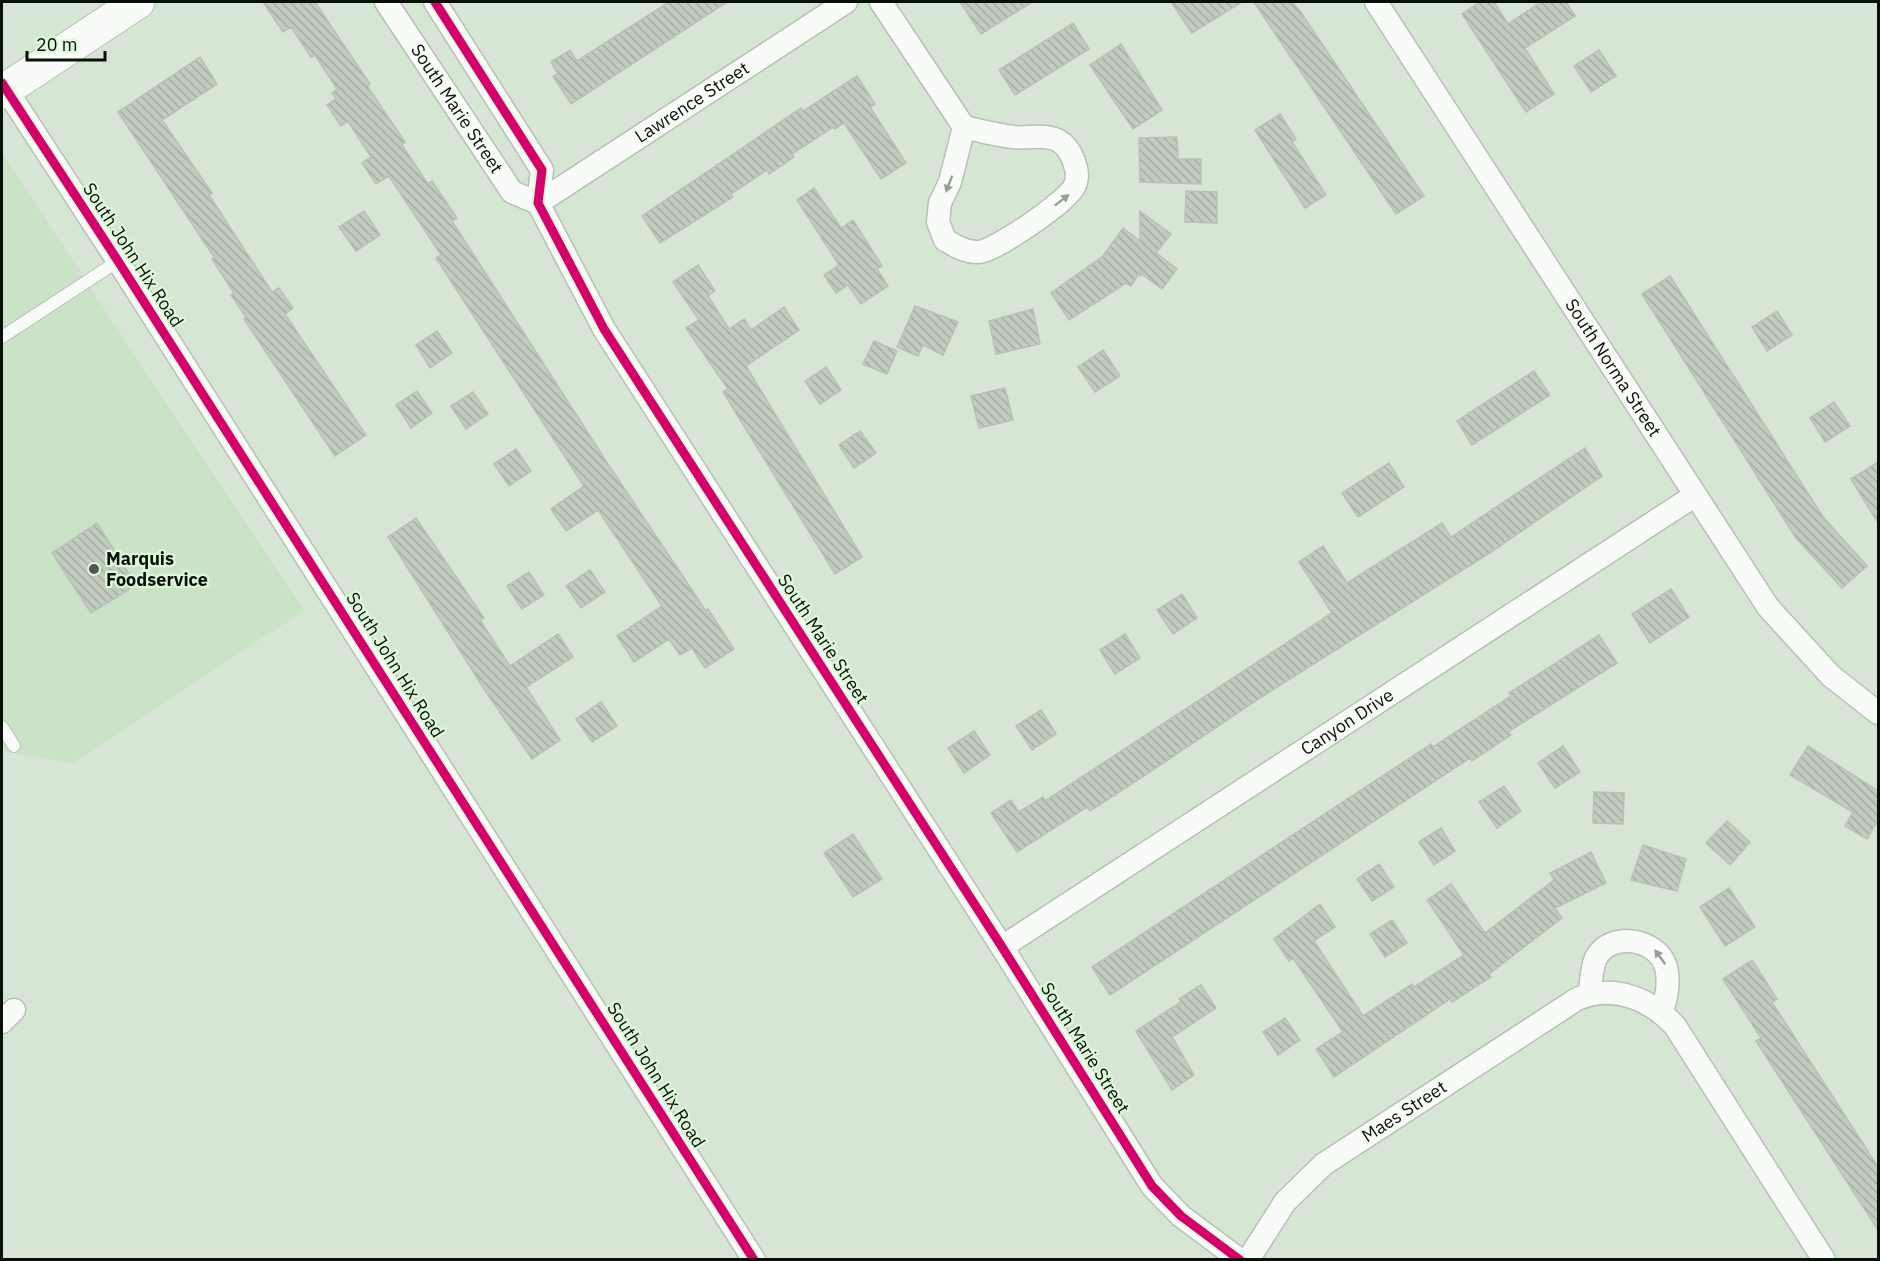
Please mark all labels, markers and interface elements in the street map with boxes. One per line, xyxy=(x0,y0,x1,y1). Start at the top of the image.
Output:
scale bar xyxy=(27,24,105,62)
text: 20 m xyxy=(36,33,78,56)
street label: South Marie Street xyxy=(406,39,508,177)
street label: Lawrence Street xyxy=(630,56,753,148)
one-way arrow xyxy=(943,175,953,193)
street label: South John Hix Road xyxy=(78,178,189,331)
one-way arrow xyxy=(1054,193,1070,206)
street label: South Norma Street xyxy=(1560,294,1667,441)
place label: Marquis Foodservice xyxy=(106,547,208,591)
marker: Marquis Foodservice xyxy=(87,562,101,576)
street label: South Marie Street xyxy=(773,569,874,708)
street label: South John Hix Road xyxy=(341,588,450,742)
street label: Canyon Drive xyxy=(1296,683,1398,760)
one-way arrow xyxy=(1654,950,1666,966)
street label: South Marie Street xyxy=(1036,978,1135,1118)
street label: South John Hix Road xyxy=(602,998,711,1152)
street label: Maes Street xyxy=(1357,1075,1451,1147)

